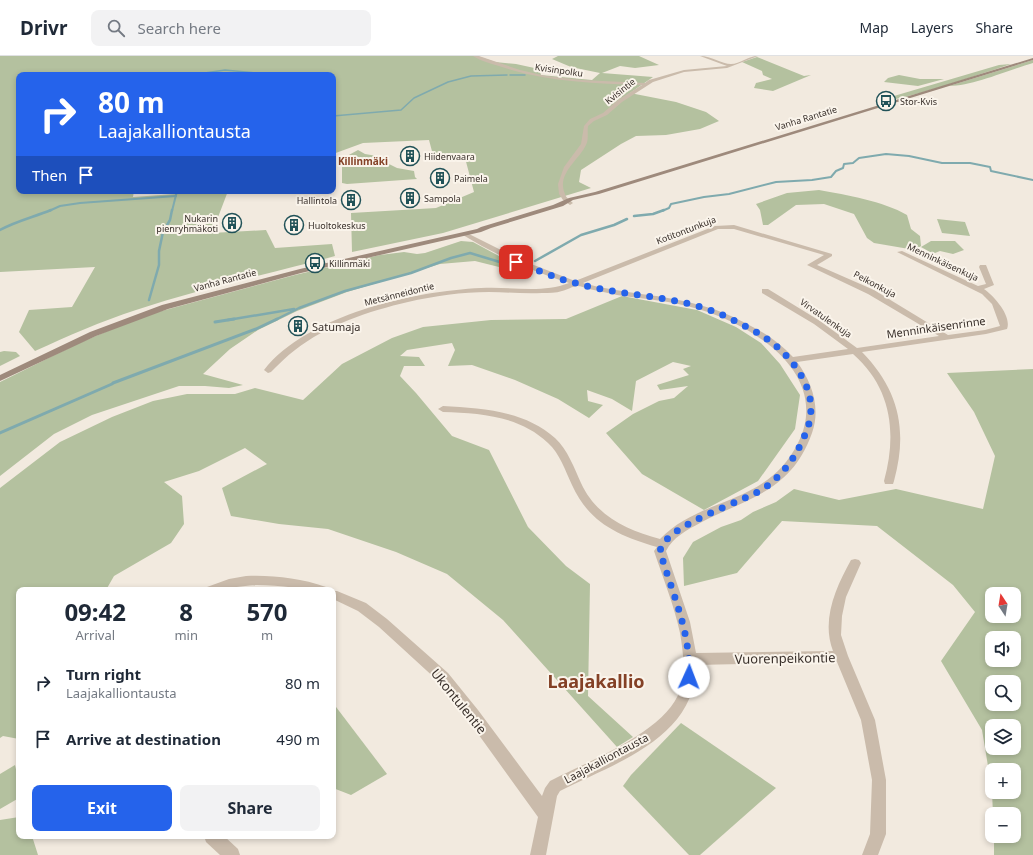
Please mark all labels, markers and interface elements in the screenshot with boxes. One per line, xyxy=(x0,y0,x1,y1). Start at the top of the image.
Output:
search box xyxy=(91,10,371,46)
text: Drivr xyxy=(20,15,67,41)
icon: search xyxy=(105,17,127,39)
text: Search here xyxy=(137,18,221,38)
text: Map xyxy=(860,18,889,37)
text: Layers xyxy=(911,18,953,37)
text: Share xyxy=(975,18,1013,37)
street label: Kvisinpolku xyxy=(534,60,584,80)
street label: Kvisintie xyxy=(602,75,638,107)
text: 80 m xyxy=(98,83,165,121)
icon: right xyxy=(32,88,84,140)
bus stop icon: Stor-Kvis xyxy=(875,90,897,112)
place label: Stor-Kvis xyxy=(900,95,937,108)
street label: Vanha Rantatie xyxy=(774,102,838,134)
text: Laajakalliontausta xyxy=(98,119,251,143)
building icon: Hiidenvaara xyxy=(399,145,421,167)
place label: Hiidenvaara xyxy=(424,150,475,163)
district label: Killinmäki xyxy=(338,154,388,168)
icon: arrive xyxy=(75,164,97,186)
text: Then xyxy=(32,165,67,185)
building icon: Paimela xyxy=(429,167,451,189)
place label: Paimela xyxy=(454,172,488,185)
building icon: Sampola xyxy=(399,187,421,209)
building icon: Hallintola xyxy=(340,189,362,211)
place label: Sampola xyxy=(424,192,461,205)
place label: Hallintola xyxy=(297,194,337,207)
place label: Nukarin pienryhmäkoti xyxy=(156,212,218,235)
building icon: Nukarin pienryhmäkoti xyxy=(221,212,243,234)
street label: Kotitontunkuja xyxy=(654,213,718,247)
building icon: Huoltokeskus xyxy=(283,214,305,236)
place label: Huoltokeskus xyxy=(308,219,366,232)
street label: Menninkäisenkuja xyxy=(905,240,981,284)
pin xyxy=(499,245,533,279)
icon: arrive xyxy=(505,251,527,273)
bus stop icon: Killinmäki xyxy=(304,252,326,274)
place label: Killinmäki xyxy=(329,257,370,270)
street label: Vanha Rantatie xyxy=(192,265,258,295)
street label: Peikonkuja xyxy=(851,267,899,301)
street label: Metsänneidontie xyxy=(363,279,435,309)
street label: Virvatulenkuja xyxy=(797,295,855,341)
street label: Menninkäisenrinne xyxy=(886,313,986,341)
building icon: Satumaja xyxy=(287,315,309,337)
place label: Satumaja xyxy=(312,319,360,334)
north arrow xyxy=(985,587,1021,623)
map controls xyxy=(985,587,1021,843)
text: 09:42 xyxy=(64,595,126,628)
text: 8 xyxy=(179,595,193,628)
text: 570 xyxy=(246,595,288,628)
text: Arrival xyxy=(75,626,115,644)
text: min xyxy=(174,626,198,644)
text: m xyxy=(261,626,273,644)
button: sound xyxy=(985,631,1021,667)
street label: Vuorenpeikontie xyxy=(734,648,836,668)
position arrow xyxy=(668,656,710,698)
text: Turn right xyxy=(66,664,141,684)
street label: Ukontulentie xyxy=(427,665,491,737)
district label: Laajakallio xyxy=(547,669,645,693)
icon: right xyxy=(32,672,54,694)
text: 80 m xyxy=(285,673,320,693)
button: search xyxy=(985,675,1021,711)
text: Laajakalliontausta xyxy=(66,684,176,702)
button: layers xyxy=(985,719,1021,755)
icon: arrive xyxy=(32,728,54,750)
text: Arrive at destination xyxy=(66,729,221,749)
text: 490 m xyxy=(276,729,320,749)
street label: Laajakalliontausta xyxy=(561,729,651,787)
button: + xyxy=(985,763,1021,799)
button: Exit xyxy=(32,785,172,831)
button: Share xyxy=(180,785,320,831)
button: − xyxy=(985,807,1021,843)

